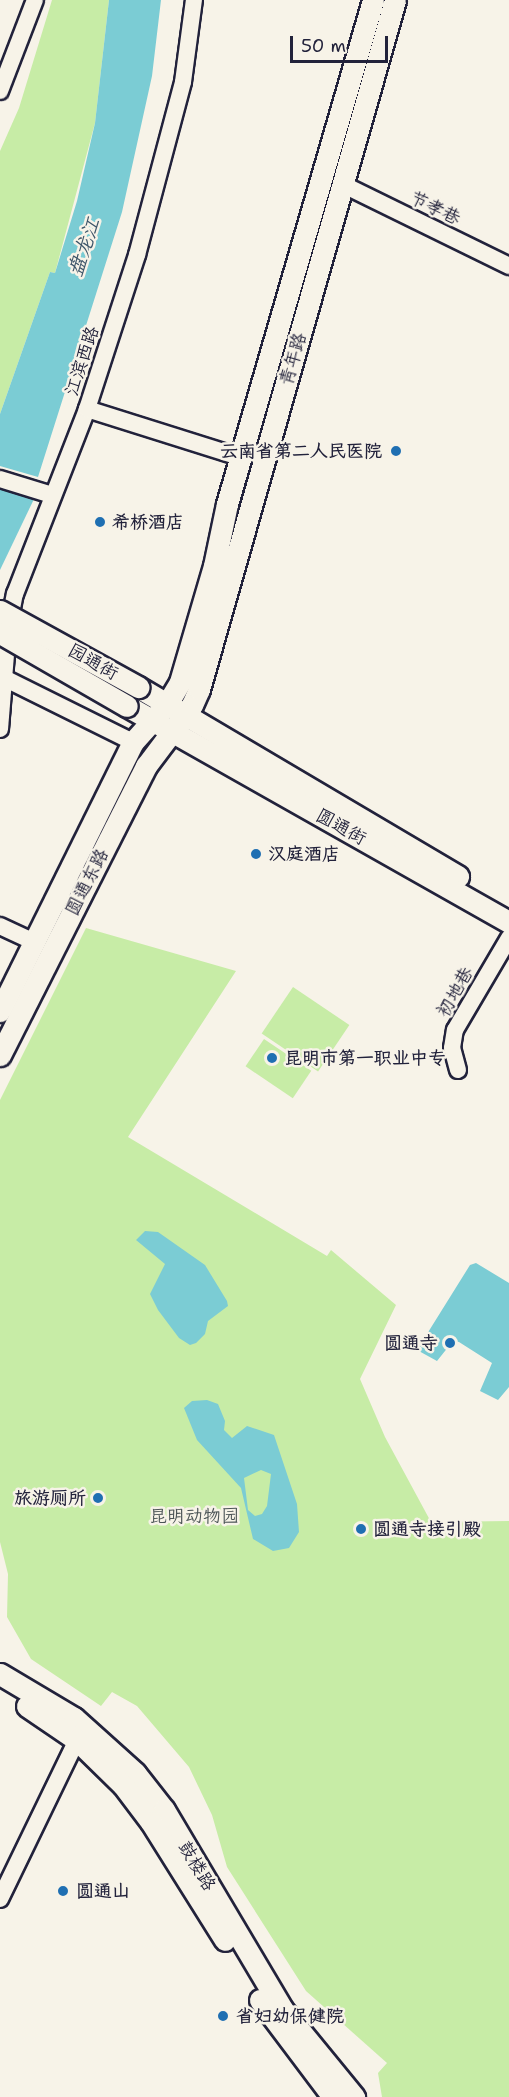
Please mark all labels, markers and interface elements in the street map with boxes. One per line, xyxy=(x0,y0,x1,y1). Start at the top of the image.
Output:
scale bar xyxy=(293,24,390,62)
text: 50 m xyxy=(301,34,346,58)
street label: 节孝巷 xyxy=(406,186,464,230)
water label: 盘龙江 xyxy=(63,215,105,279)
street label: 江滨西路 xyxy=(61,323,103,399)
street label: 青年路 xyxy=(275,330,311,388)
place label: 云南省第二人民医院 xyxy=(220,440,382,462)
marker: 云南省第二人民医院 xyxy=(387,442,405,460)
place label: 希桥酒店 xyxy=(112,511,184,533)
marker: 希桥酒店 xyxy=(93,515,107,529)
street label: 园通街 xyxy=(64,639,122,685)
street label: 圆通街 xyxy=(312,804,370,850)
place label: 汉庭酒店 xyxy=(268,843,340,865)
street label: 圆通东路 xyxy=(61,845,113,919)
marker: 汉庭酒店 xyxy=(249,847,263,861)
street label: 初地巷 xyxy=(432,963,478,1021)
place label: 昆明市第一职业中专 xyxy=(284,1047,446,1069)
marker: 昆明市第一职业中专 xyxy=(265,1051,279,1065)
place label: 圆通寺 xyxy=(384,1332,438,1354)
marker: 圆通寺 xyxy=(443,1336,457,1350)
place label: 旅游厕所 xyxy=(14,1487,86,1509)
marker: 旅游厕所 xyxy=(91,1491,105,1505)
park label: 昆明动物园 xyxy=(149,1505,239,1527)
place label: 圆通寺接引殿 xyxy=(373,1518,481,1540)
marker: 圆通寺接引殿 xyxy=(354,1522,368,1536)
street label: 鼓楼路 xyxy=(174,1837,220,1895)
place label: 圆通山 xyxy=(76,1880,130,1902)
marker: 圆通山 xyxy=(54,1882,72,1900)
place label: 省妇幼保健院 xyxy=(236,2005,344,2027)
marker: 省妇幼保健院 xyxy=(214,2007,232,2025)

